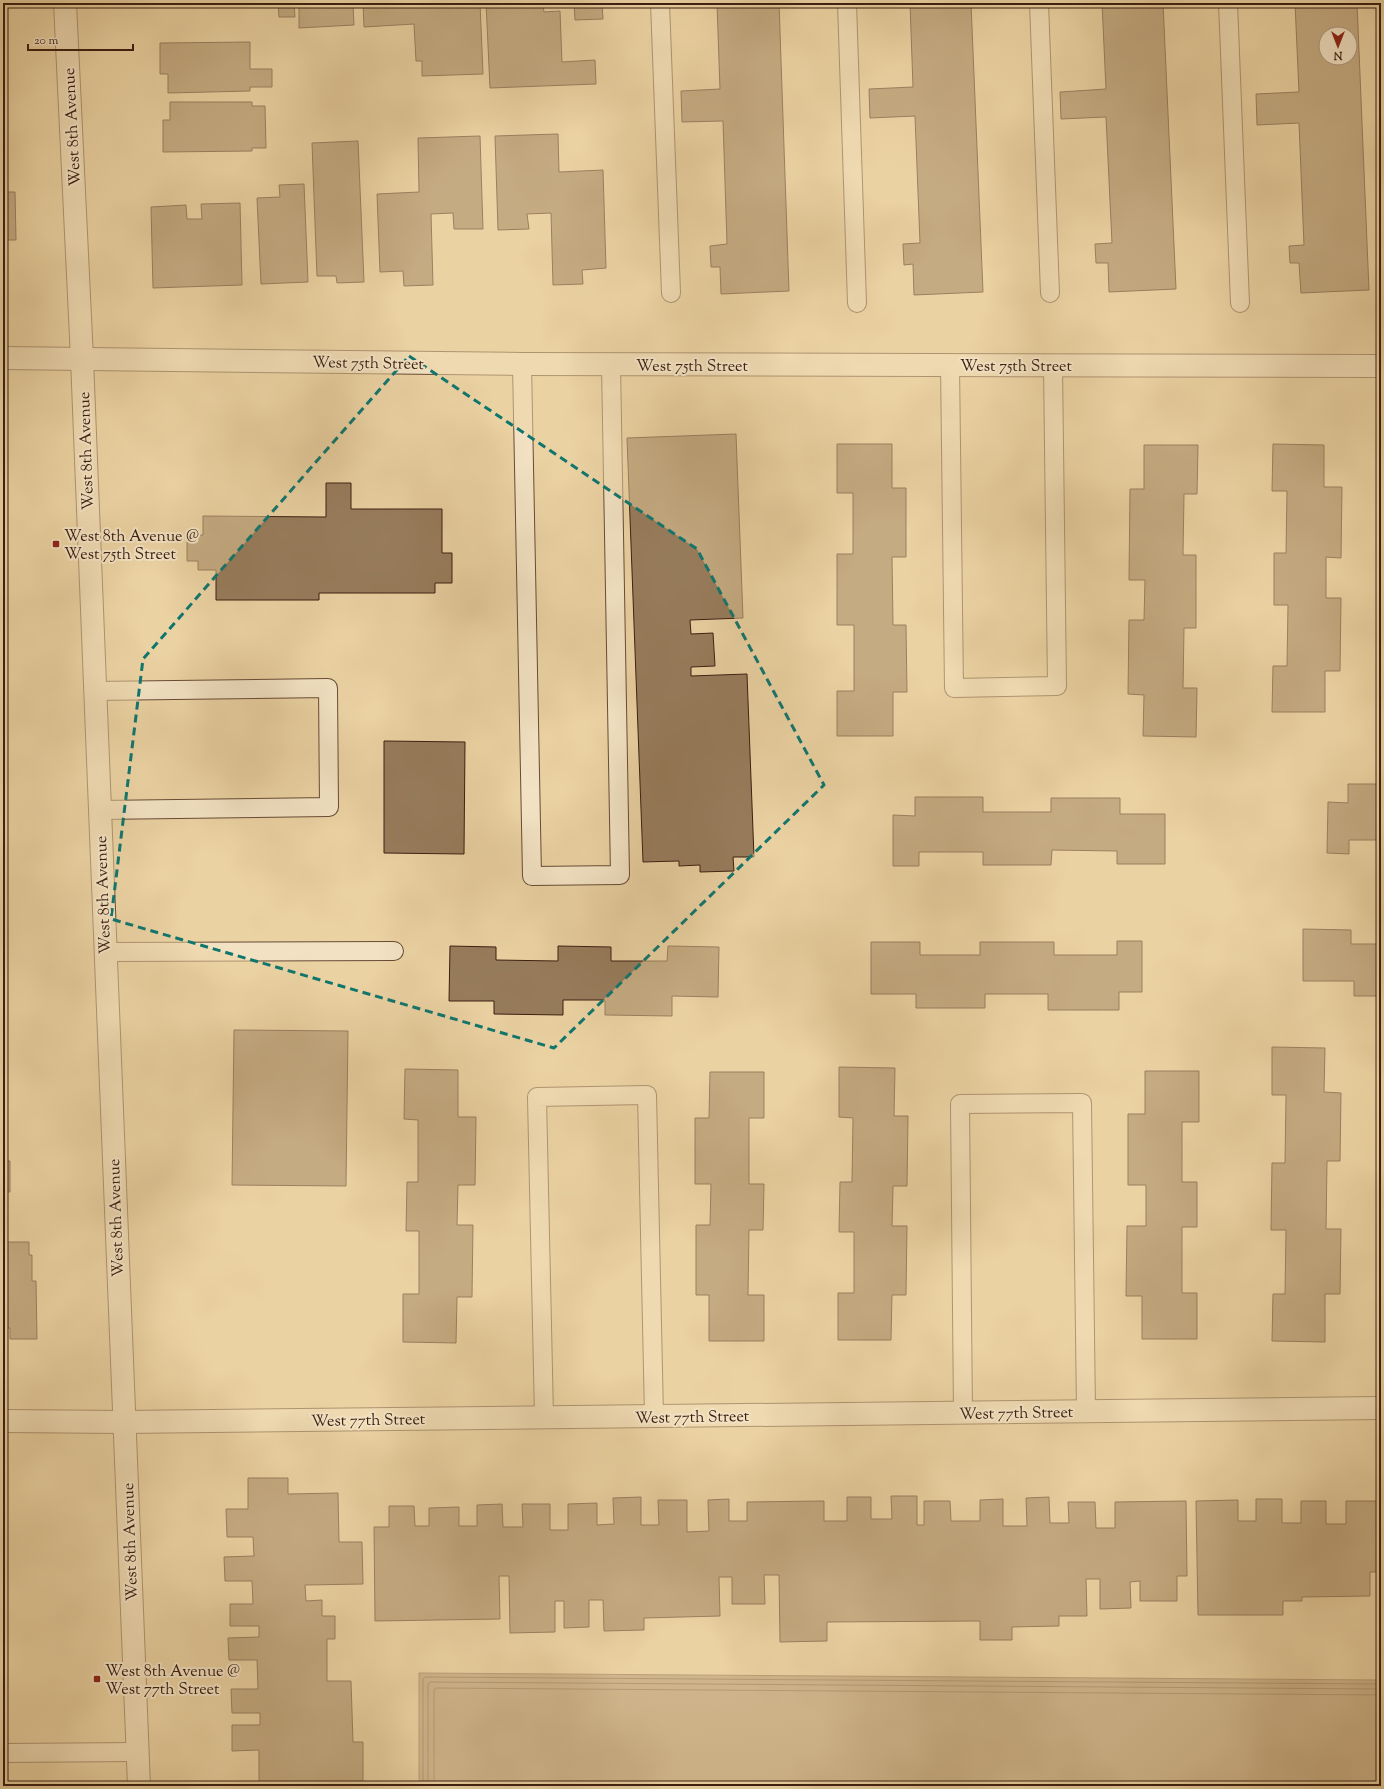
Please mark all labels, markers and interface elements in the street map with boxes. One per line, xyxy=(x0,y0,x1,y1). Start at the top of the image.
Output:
scale bar xyxy=(28,26,133,52)
north arrow xyxy=(1318,26,1358,66)
text: 20 m xyxy=(34,32,59,50)
text: N xyxy=(1333,47,1343,63)
street label: West 8th Avenue xyxy=(59,67,88,187)
street label: West 75th Street xyxy=(312,352,425,377)
street label: West 75th Street xyxy=(636,356,748,379)
street label: West 75th Street xyxy=(960,356,1072,379)
street label: West 8th Avenue xyxy=(74,391,101,511)
place label: West 8th Avenue @ West 75th Street xyxy=(64,526,199,567)
marker: West 8th Avenue @ West 75th Street xyxy=(51,539,61,549)
street label: West 8th Avenue xyxy=(91,835,118,955)
street label: West 8th Avenue xyxy=(104,1158,131,1278)
street label: West 77th Street xyxy=(959,1402,1074,1427)
street label: West 77th Street xyxy=(635,1406,750,1431)
street label: West 77th Street xyxy=(311,1409,426,1434)
street label: West 8th Avenue xyxy=(118,1482,145,1602)
place label: West 8th Avenue @ West 77th Street xyxy=(105,1661,240,1702)
marker: West 8th Avenue @ West 77th Street xyxy=(92,1674,102,1684)

